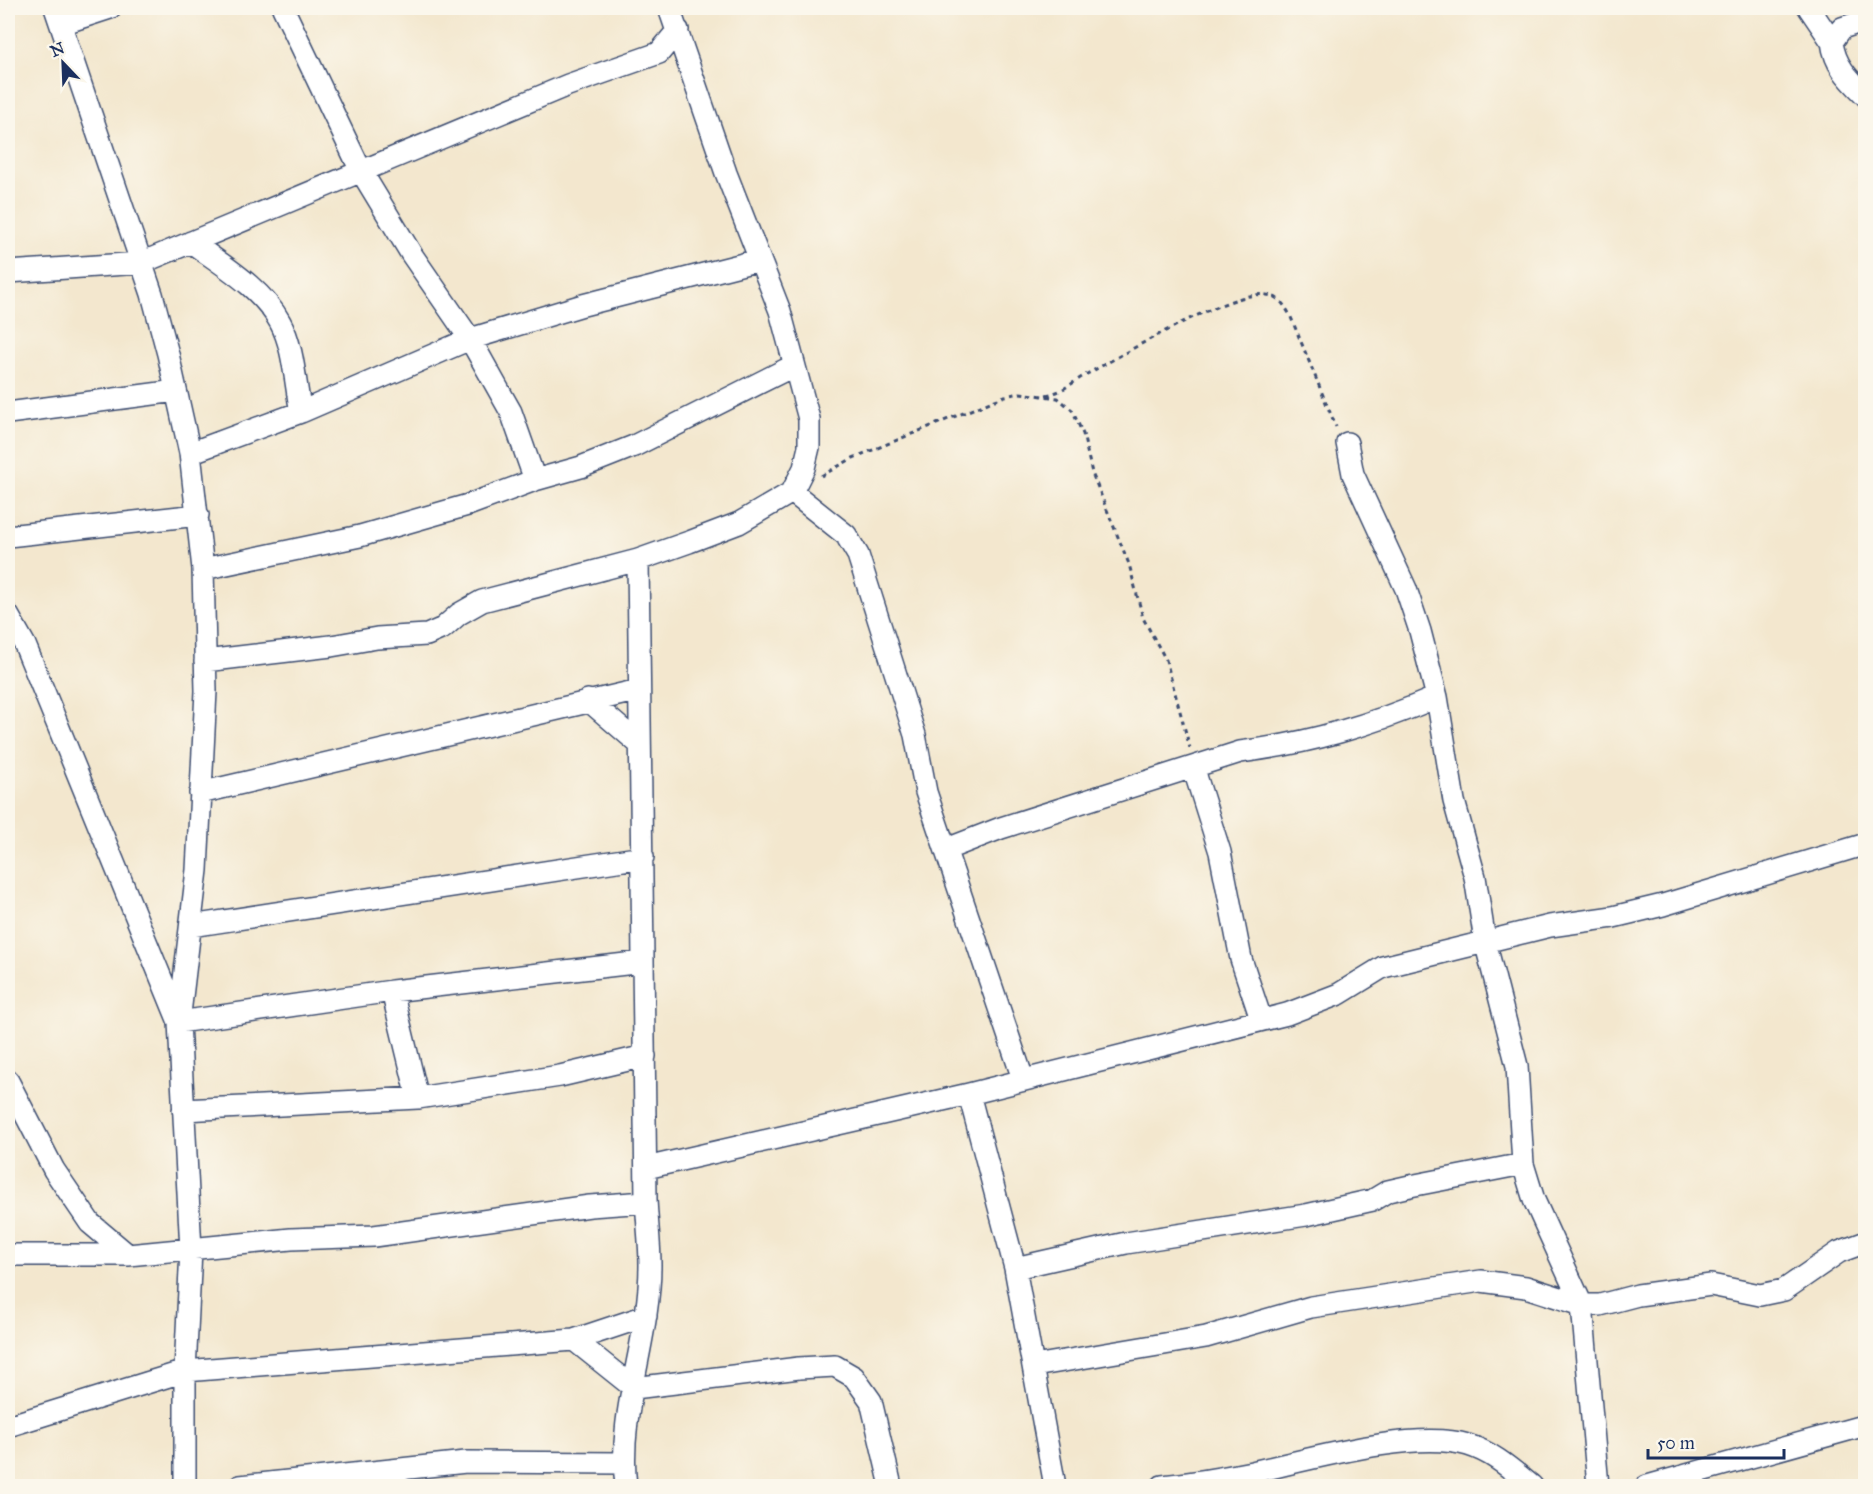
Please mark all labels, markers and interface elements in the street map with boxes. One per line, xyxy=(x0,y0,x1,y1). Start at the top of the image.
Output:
north arrow xyxy=(33,33,93,93)
text: N xyxy=(47,38,68,61)
scale bar xyxy=(1648,1422,1784,1460)
text: 50 m xyxy=(1657,1432,1695,1454)

